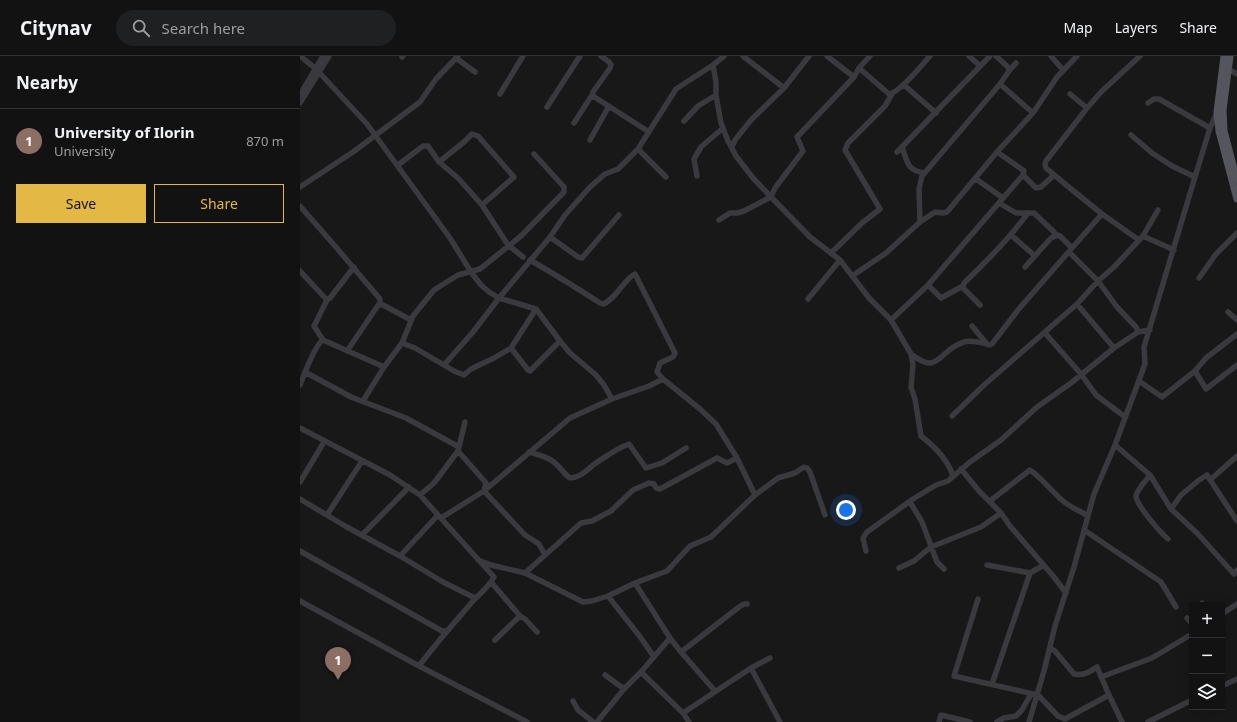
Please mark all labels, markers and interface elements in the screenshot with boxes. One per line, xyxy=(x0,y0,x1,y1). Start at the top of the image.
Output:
search box xyxy=(116,10,396,46)
text: Citynav xyxy=(20,15,92,41)
icon: search xyxy=(130,17,152,39)
text: Search here xyxy=(162,18,245,38)
text: Map xyxy=(1064,18,1093,37)
text: Layers xyxy=(1115,18,1157,37)
text: Share xyxy=(1179,18,1217,37)
text: Nearby xyxy=(16,71,78,94)
text: University of Ilorin xyxy=(54,122,195,142)
text: 1 xyxy=(25,132,33,150)
text: 870 m xyxy=(246,132,284,150)
text: University xyxy=(54,142,115,160)
button: Save xyxy=(16,184,146,223)
button: Share xyxy=(154,184,284,223)
your location xyxy=(836,500,856,520)
map controls xyxy=(1189,602,1225,710)
button: + xyxy=(1189,602,1225,638)
button: − xyxy=(1189,638,1225,674)
pin: 1 xyxy=(325,647,351,680)
button: layers xyxy=(1189,674,1225,710)

